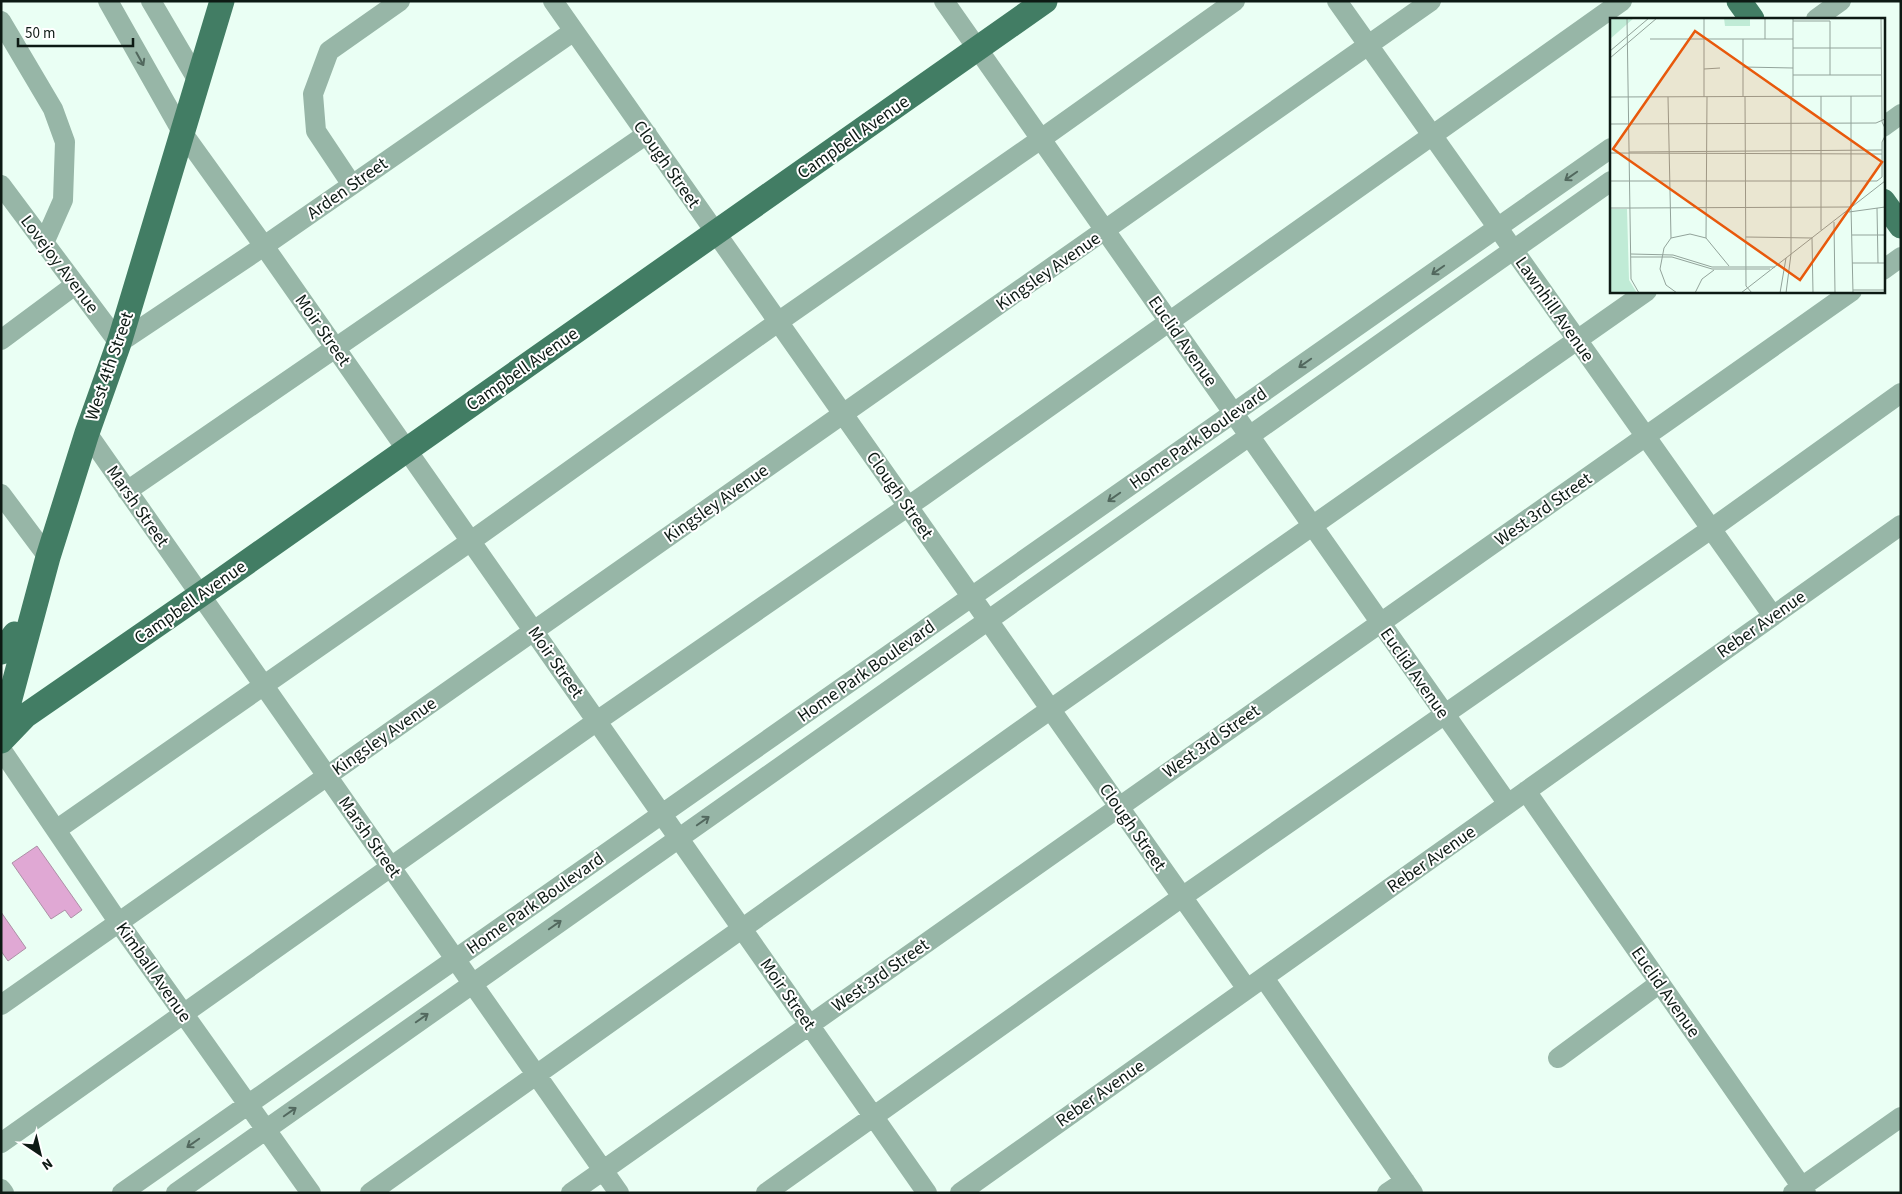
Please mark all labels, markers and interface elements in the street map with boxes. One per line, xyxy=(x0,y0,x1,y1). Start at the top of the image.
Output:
scale bar xyxy=(18,15,132,47)
inset map xyxy=(1610,18,1884,292)
text: 50 m xyxy=(25,23,55,44)
one-way arrow xyxy=(136,51,146,66)
street label: Campbell Avenue xyxy=(792,89,914,185)
street label: Clough Street xyxy=(627,115,706,213)
street label: Arden Street xyxy=(302,151,393,225)
one-way arrow xyxy=(1564,171,1578,181)
street label: Lovejoy Avenue xyxy=(14,210,105,319)
street label: Kingsley Avenue xyxy=(991,226,1106,317)
street label: Lawnhill Avenue xyxy=(1509,252,1600,367)
one-way arrow xyxy=(1431,265,1445,275)
street label: Moir Street xyxy=(289,289,356,371)
street label: Euclid Avenue xyxy=(1142,291,1223,392)
street label: West 4th Street xyxy=(79,308,140,424)
street label: Campbell Avenue xyxy=(461,321,583,417)
one-way arrow xyxy=(1298,358,1312,368)
street label: Home Park Boulevard xyxy=(1124,381,1272,495)
street label: Clough Street xyxy=(860,446,939,544)
street label: Kingsley Avenue xyxy=(659,458,774,549)
street label: Marsh Street xyxy=(100,460,175,552)
street label: West 3rd Street xyxy=(1490,467,1597,552)
one-way arrow xyxy=(1108,492,1122,502)
street label: Campbell Avenue xyxy=(129,554,251,650)
street label: Reber Avenue xyxy=(1712,585,1811,664)
street label: Home Park Boulevard xyxy=(792,614,940,728)
street label: Moir Street xyxy=(522,621,589,703)
street label: Euclid Avenue xyxy=(1374,623,1455,724)
street label: Kingsley Avenue xyxy=(327,691,442,782)
street label: West 3rd Street xyxy=(1158,699,1265,784)
street label: Clough Street xyxy=(1093,778,1172,876)
street label: Marsh Street xyxy=(332,791,407,883)
one-way arrow xyxy=(696,816,709,827)
street label: Reber Avenue xyxy=(1382,820,1481,899)
street label: Home Park Boulevard xyxy=(461,846,609,960)
street label: Kimball Avenue xyxy=(110,917,197,1027)
one-way arrow xyxy=(548,920,562,930)
street label: West 3rd Street xyxy=(827,933,934,1018)
street label: Euclid Avenue xyxy=(1625,942,1706,1043)
street label: Moir Street xyxy=(754,953,821,1035)
one-way arrow xyxy=(415,1013,429,1023)
street label: Reber Avenue xyxy=(1051,1054,1150,1133)
one-way arrow xyxy=(283,1107,297,1117)
north arrow xyxy=(15,1129,65,1179)
one-way arrow xyxy=(186,1138,200,1148)
text: N xyxy=(37,1153,56,1175)

